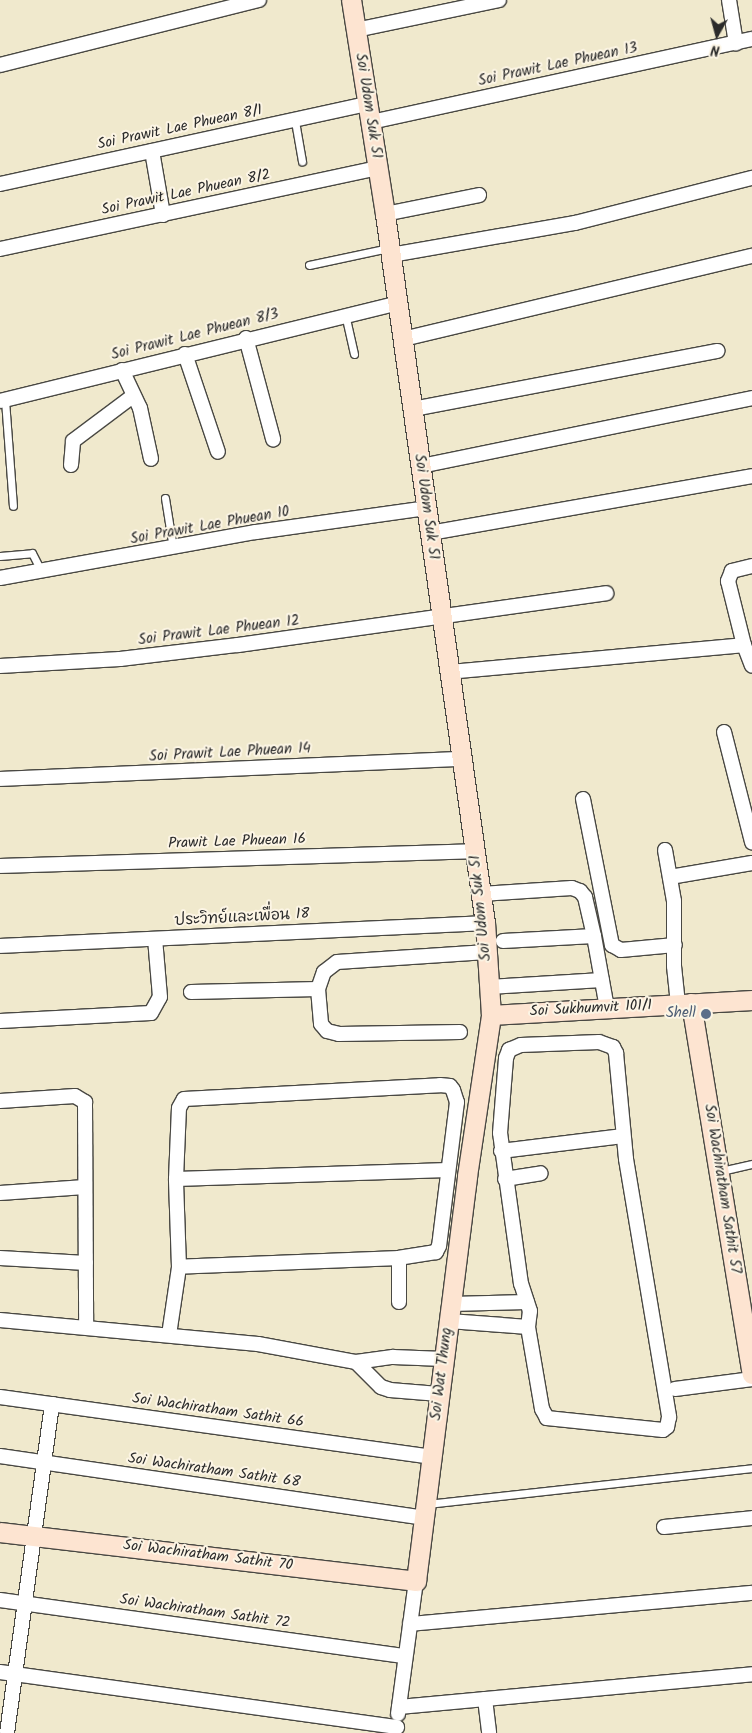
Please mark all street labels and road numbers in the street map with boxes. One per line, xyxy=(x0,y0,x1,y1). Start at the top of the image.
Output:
street label: Soi Prawit Lae Phuean 13 xyxy=(477,39,639,91)
street label: Soi Udom Suk 51 xyxy=(351,52,385,160)
street label: Soi Prawit Lae Phuean 8/1 xyxy=(96,102,264,154)
street label: Soi Prawit Lae Phuean 8/2 xyxy=(100,166,272,220)
street label: Soi Prawit Lae Phuean 8/3 xyxy=(109,305,281,365)
street label: Soi Udom Suk 51 xyxy=(410,453,442,561)
street label: Soi Prawit Lae Phuean 10 xyxy=(129,503,291,549)
street label: Soi Prawit Lae Phuean 12 xyxy=(137,612,301,650)
street label: Soi Prawit Lae Phuean 14 xyxy=(149,740,311,766)
street label: Prawit Lae Phuean 16 xyxy=(168,831,306,853)
street label: Soi Udom Suk 51 xyxy=(466,854,496,962)
street label: ประวิทย์และเพื่อน 18 xyxy=(174,905,310,931)
street label: Soi Sukhumvit 101/1 xyxy=(529,997,653,1021)
street label: Soi Wachiratham Sathit 57 xyxy=(700,1103,744,1275)
street label: Soi Wat Thung xyxy=(427,1327,457,1421)
street label: Soi Wachiratham Sathit 66 xyxy=(131,1390,305,1432)
street label: Soi Wachiratham Sathit 68 xyxy=(127,1450,301,1492)
street label: Soi Wachiratham Sathit 70 xyxy=(122,1537,294,1575)
street label: Soi Wachiratham Sathit 72 xyxy=(119,1591,291,1633)

